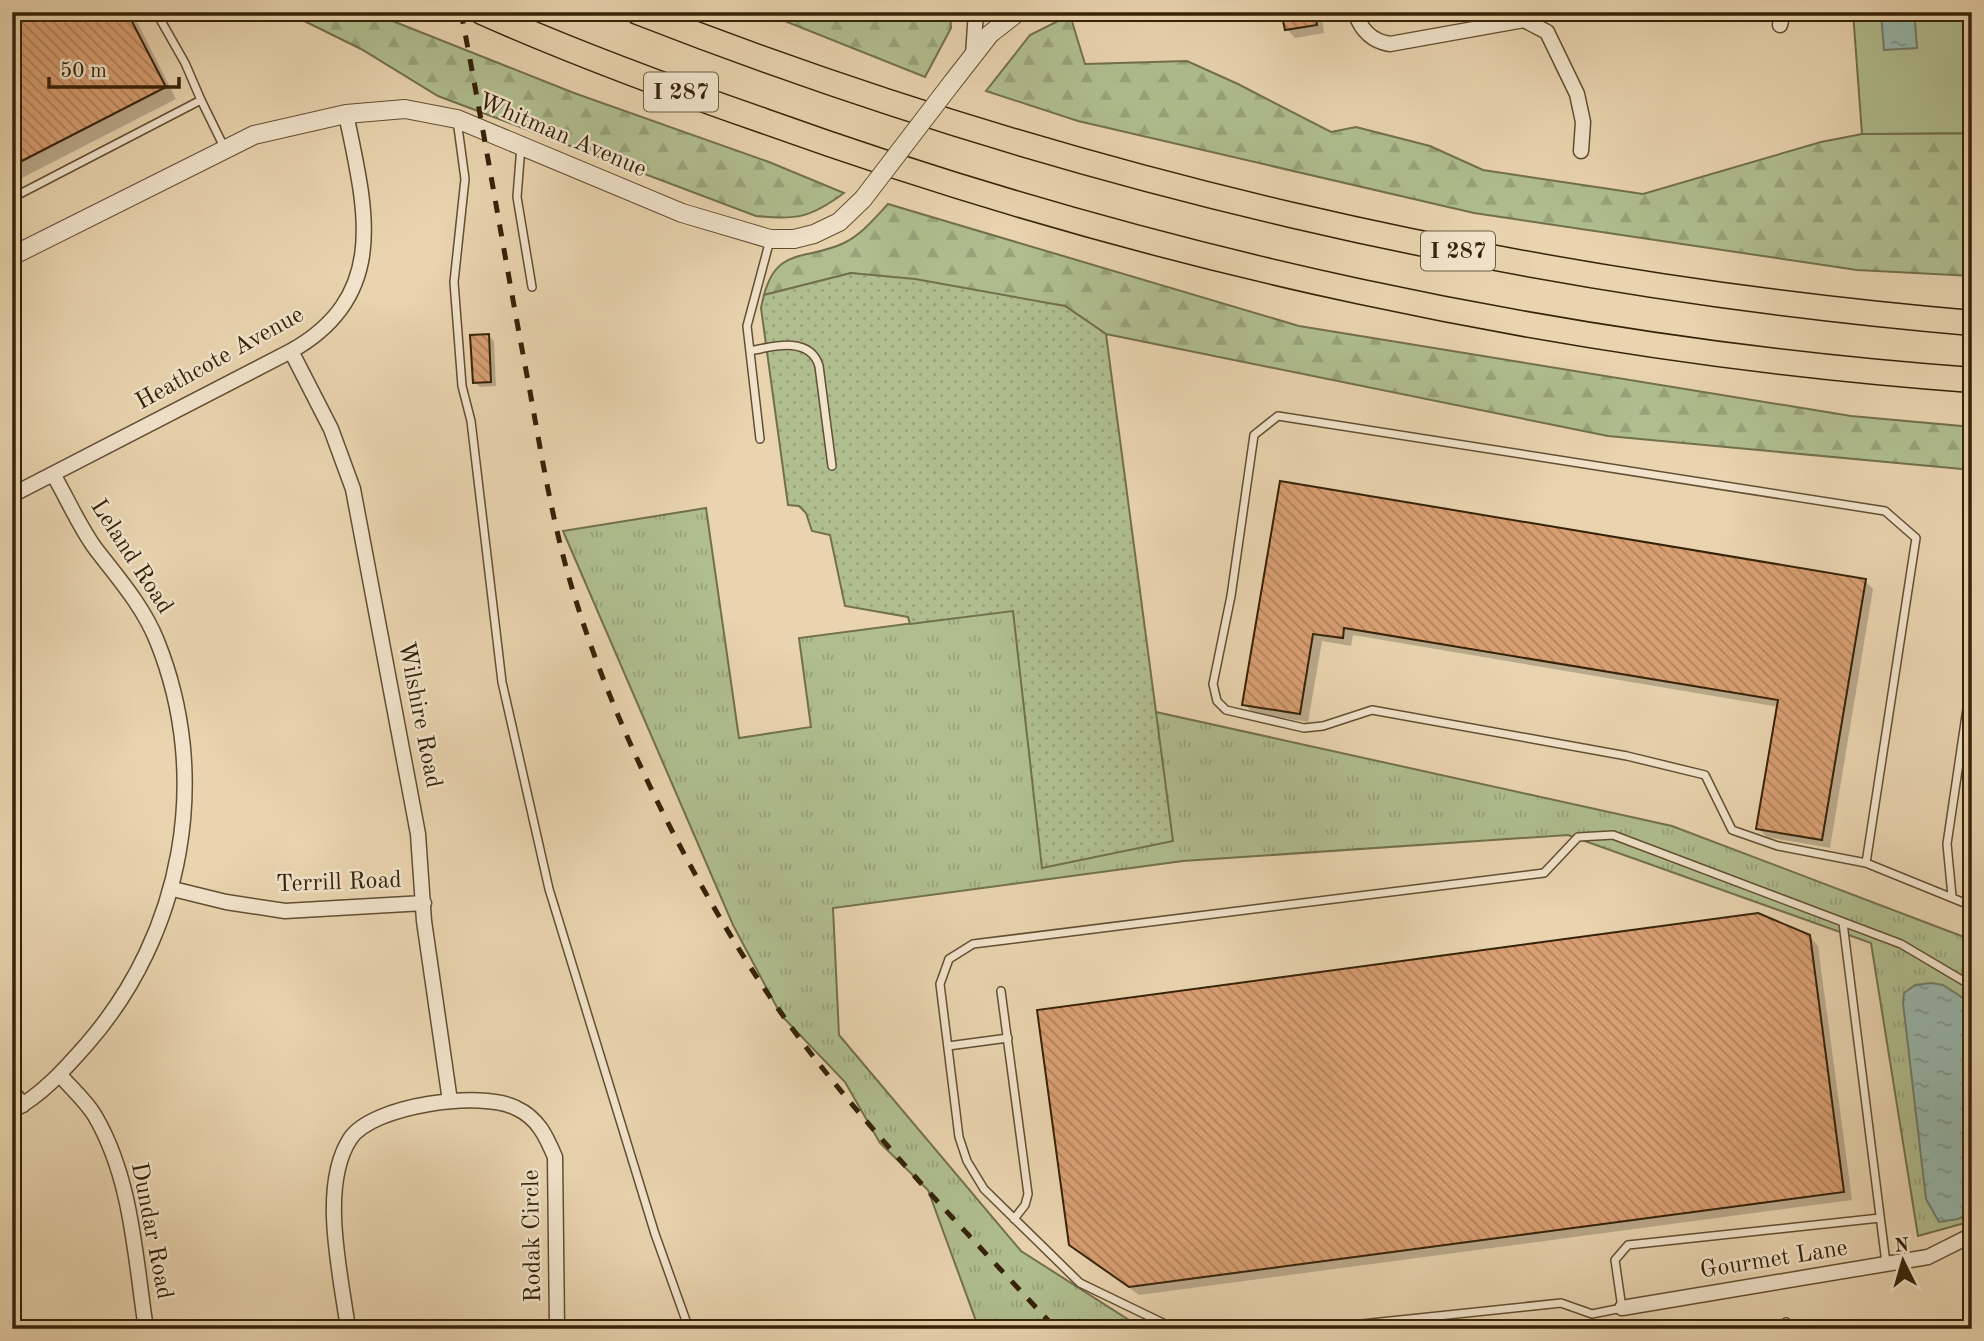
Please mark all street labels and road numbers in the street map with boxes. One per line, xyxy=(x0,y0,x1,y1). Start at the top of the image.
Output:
road number: I 287 xyxy=(644,72,718,111)
street label: Whitman Avenue xyxy=(474,90,650,182)
road number: I 287 xyxy=(1421,232,1495,270)
street label: Heathcote Avenue xyxy=(132,303,308,415)
street label: Leland Road xyxy=(85,495,177,619)
street label: Wilshire Road xyxy=(393,640,445,790)
street label: Terrill Road xyxy=(276,869,402,897)
street label: Dundar Road xyxy=(126,1161,176,1301)
street label: Rodak Circle xyxy=(520,1169,546,1303)
street label: Gourmet Lane xyxy=(1699,1236,1849,1284)

